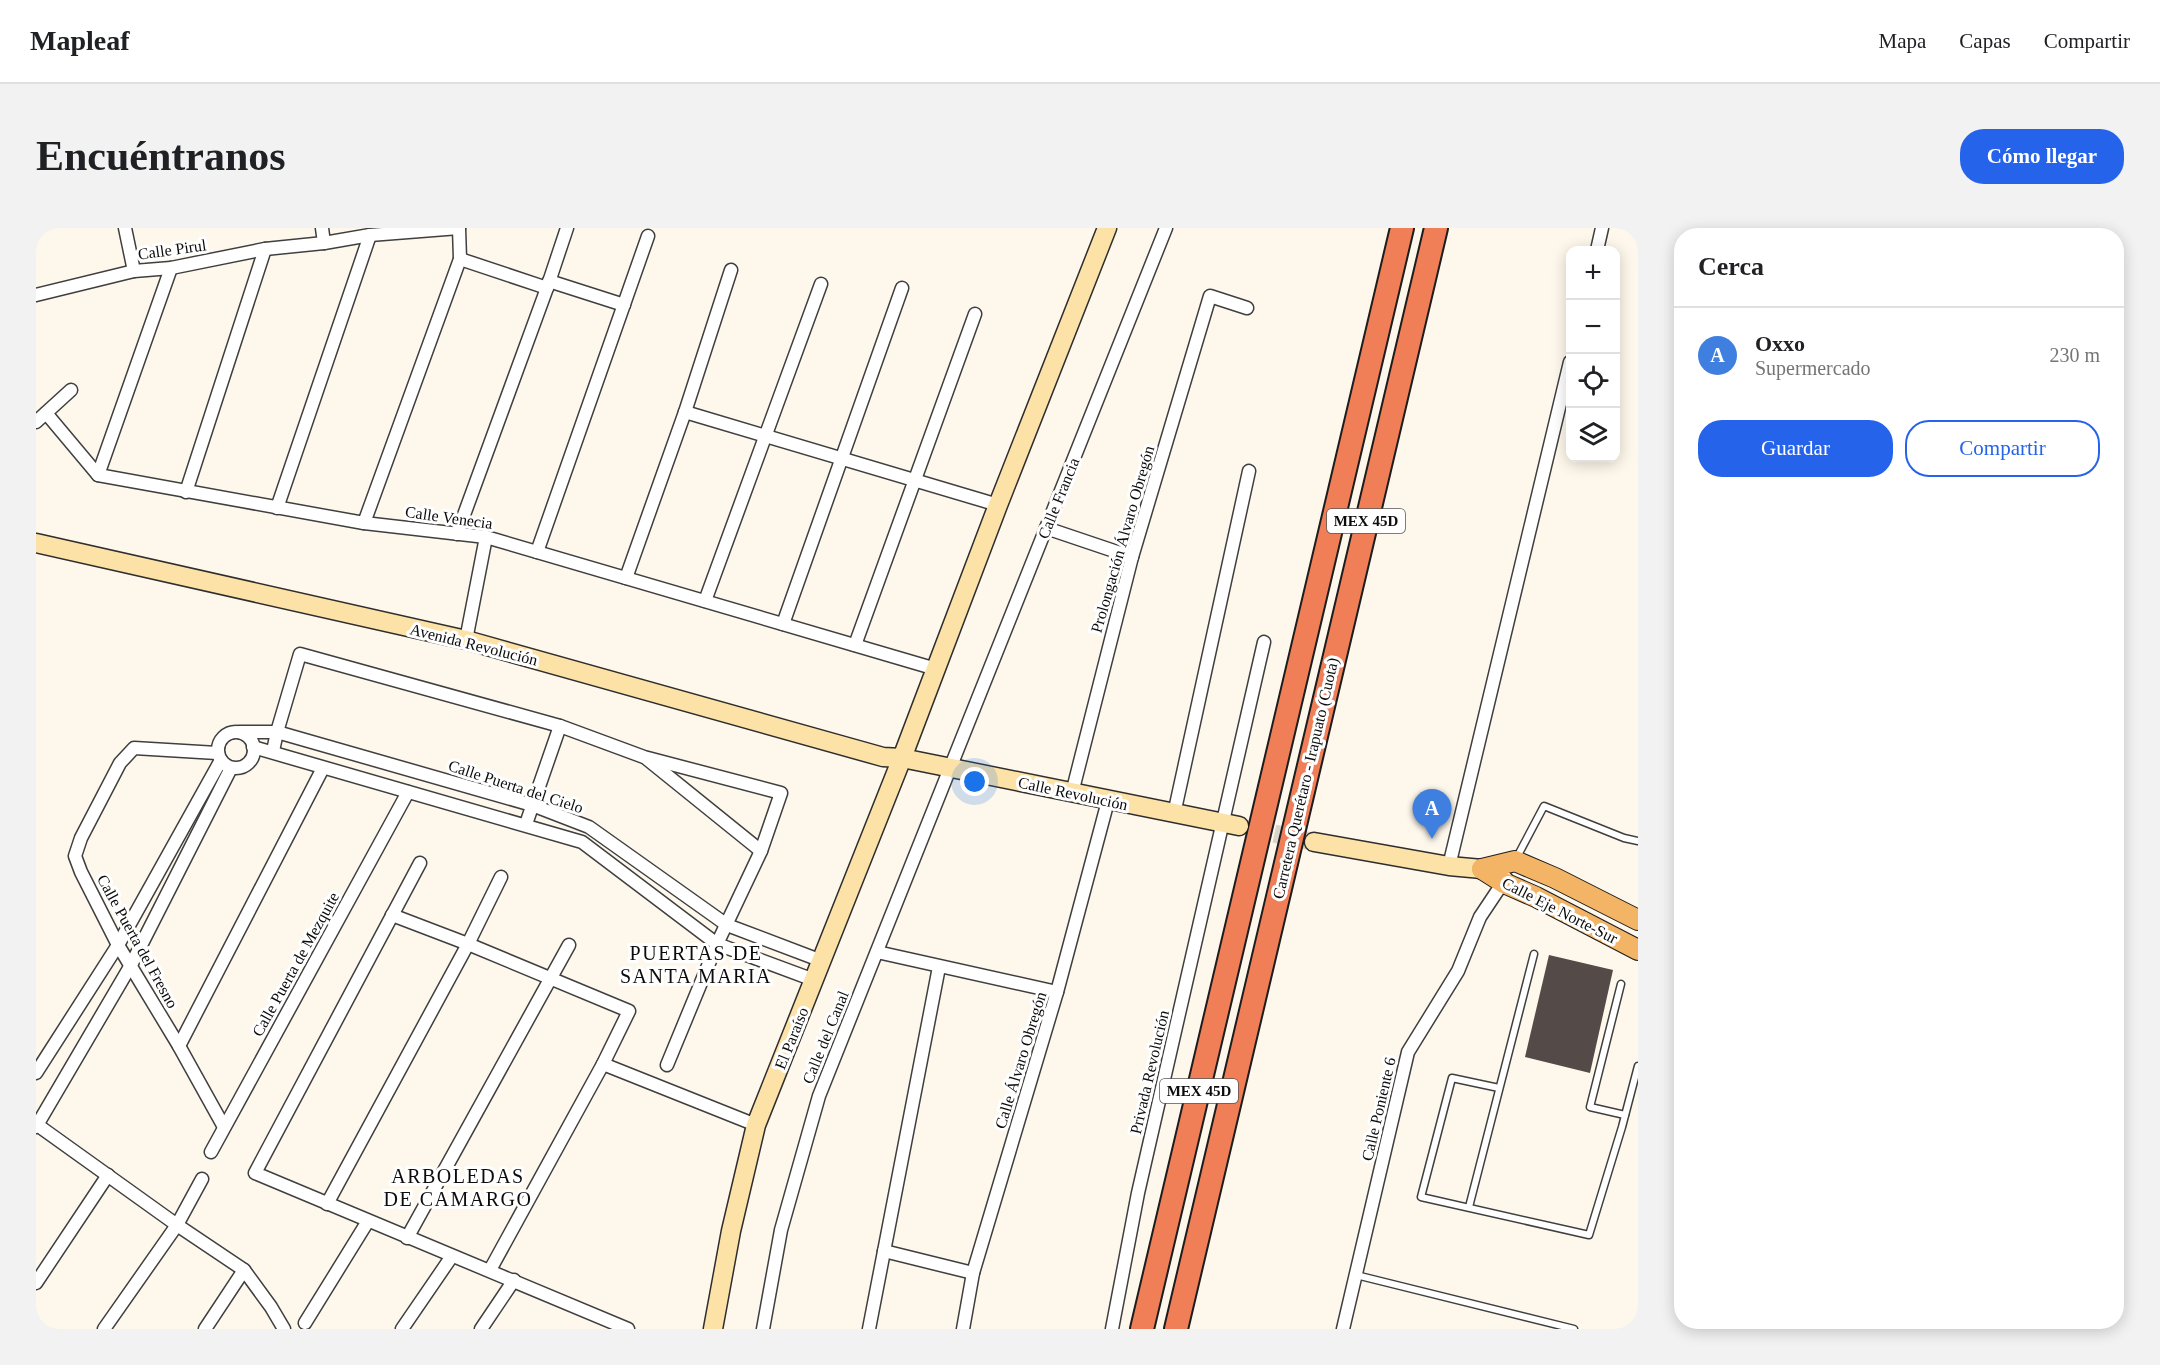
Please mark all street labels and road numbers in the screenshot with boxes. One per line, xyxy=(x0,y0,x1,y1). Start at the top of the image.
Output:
street label: Calle Pirul xyxy=(137,236,208,263)
street label: Prolongación Álvaro Obregón xyxy=(1087,443,1158,635)
street label: Calle Francia xyxy=(1035,455,1082,541)
street label: Calle Venecia xyxy=(404,503,494,532)
road number: MEX 45D xyxy=(1327,509,1405,533)
street label: Avenida Revolución xyxy=(408,620,539,669)
street label: Carretera Querétaro - Irapuato (Cuota) xyxy=(1269,656,1343,901)
street label: Calle Puerta del Cielo xyxy=(446,757,585,816)
street label: Calle Revolución xyxy=(1017,774,1129,813)
street label: Calle Puerta del Fresno xyxy=(94,872,181,1011)
street label: Calle Eje Norte-Sur xyxy=(1499,874,1621,948)
street label: Calle Puerta de Mezquite xyxy=(249,889,343,1040)
street label: Calle del Canal xyxy=(799,988,852,1086)
street label: Calle Álvaro Obregón xyxy=(991,989,1050,1131)
street label: El Paraíso xyxy=(771,1005,812,1072)
street label: Privada Revolución xyxy=(1127,1009,1172,1136)
street label: Calle Poniente 6 xyxy=(1358,1056,1399,1163)
road number: MEX 45D xyxy=(1160,1079,1238,1103)

